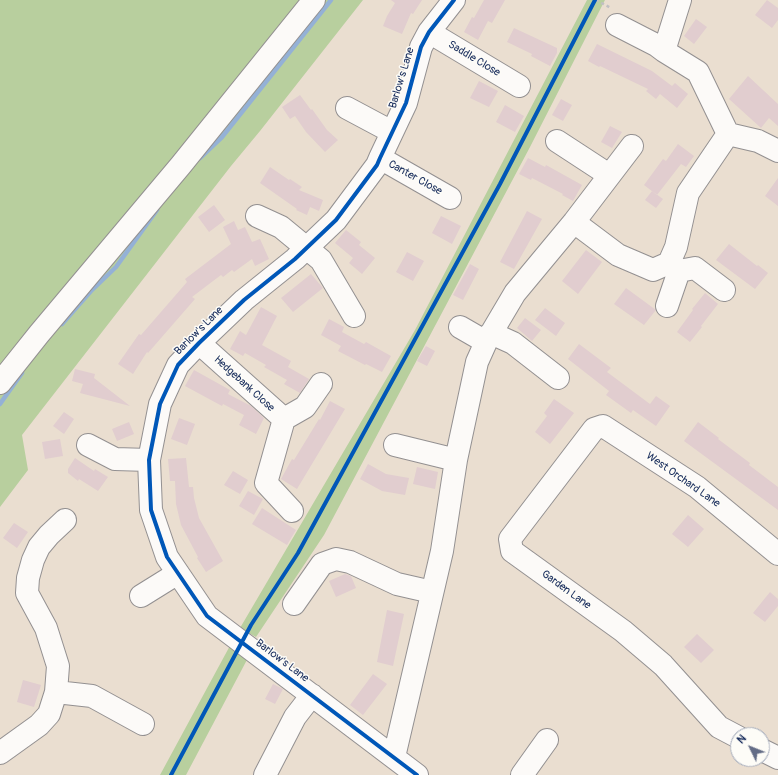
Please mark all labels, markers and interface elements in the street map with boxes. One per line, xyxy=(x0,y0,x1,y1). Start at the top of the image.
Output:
street label: Saddle Close xyxy=(446,38,502,80)
street label: Barlow's Lane xyxy=(386,46,418,110)
street label: Canter Close xyxy=(386,158,444,198)
street label: Barlow's Lane xyxy=(172,304,226,358)
street label: Hedgebank Close xyxy=(211,353,277,415)
street label: West Orchard Lane xyxy=(643,450,723,510)
street label: Garden Lane xyxy=(539,568,593,612)
street label: Barlow's Lane xyxy=(253,637,311,685)
north arrow xyxy=(730,727,770,767)
text: N xyxy=(734,732,749,746)

